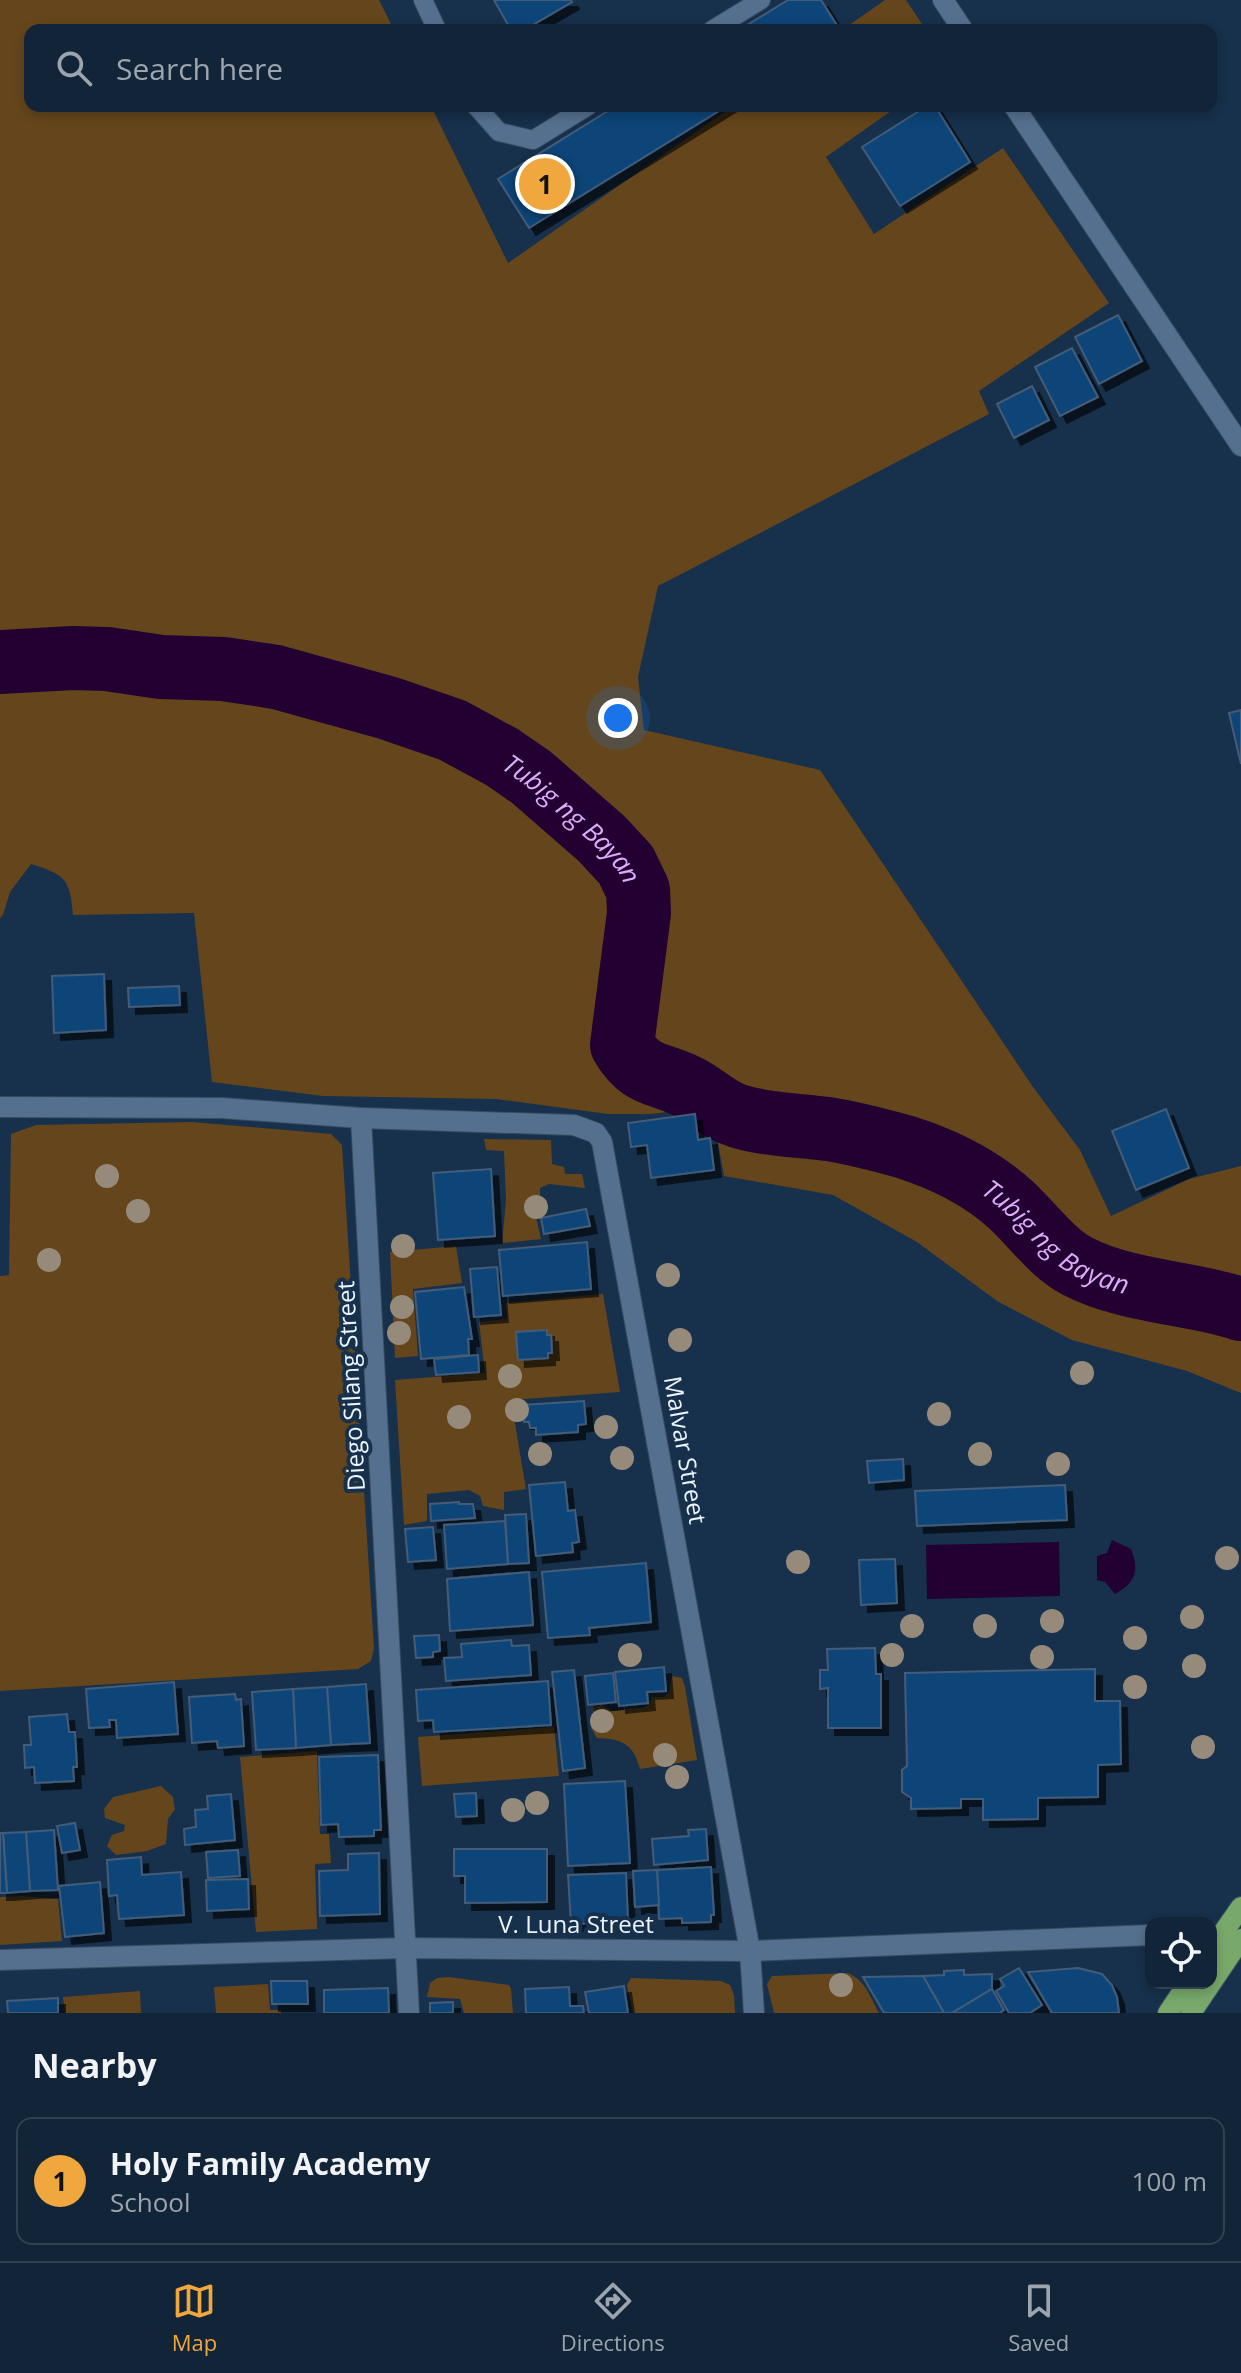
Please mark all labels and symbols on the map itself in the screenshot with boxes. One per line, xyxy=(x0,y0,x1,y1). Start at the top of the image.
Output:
pin: 1 xyxy=(519,154,571,214)
your location xyxy=(598,698,638,738)
water label: Tubig ng Bayan xyxy=(496,745,650,889)
water label: Tubig ng Bayan xyxy=(976,1171,1133,1302)
street label: Diego Silang Street xyxy=(328,1280,372,1492)
street label: Malvar Street xyxy=(657,1374,715,1526)
street label: V. Luna Street xyxy=(498,1907,654,1940)

